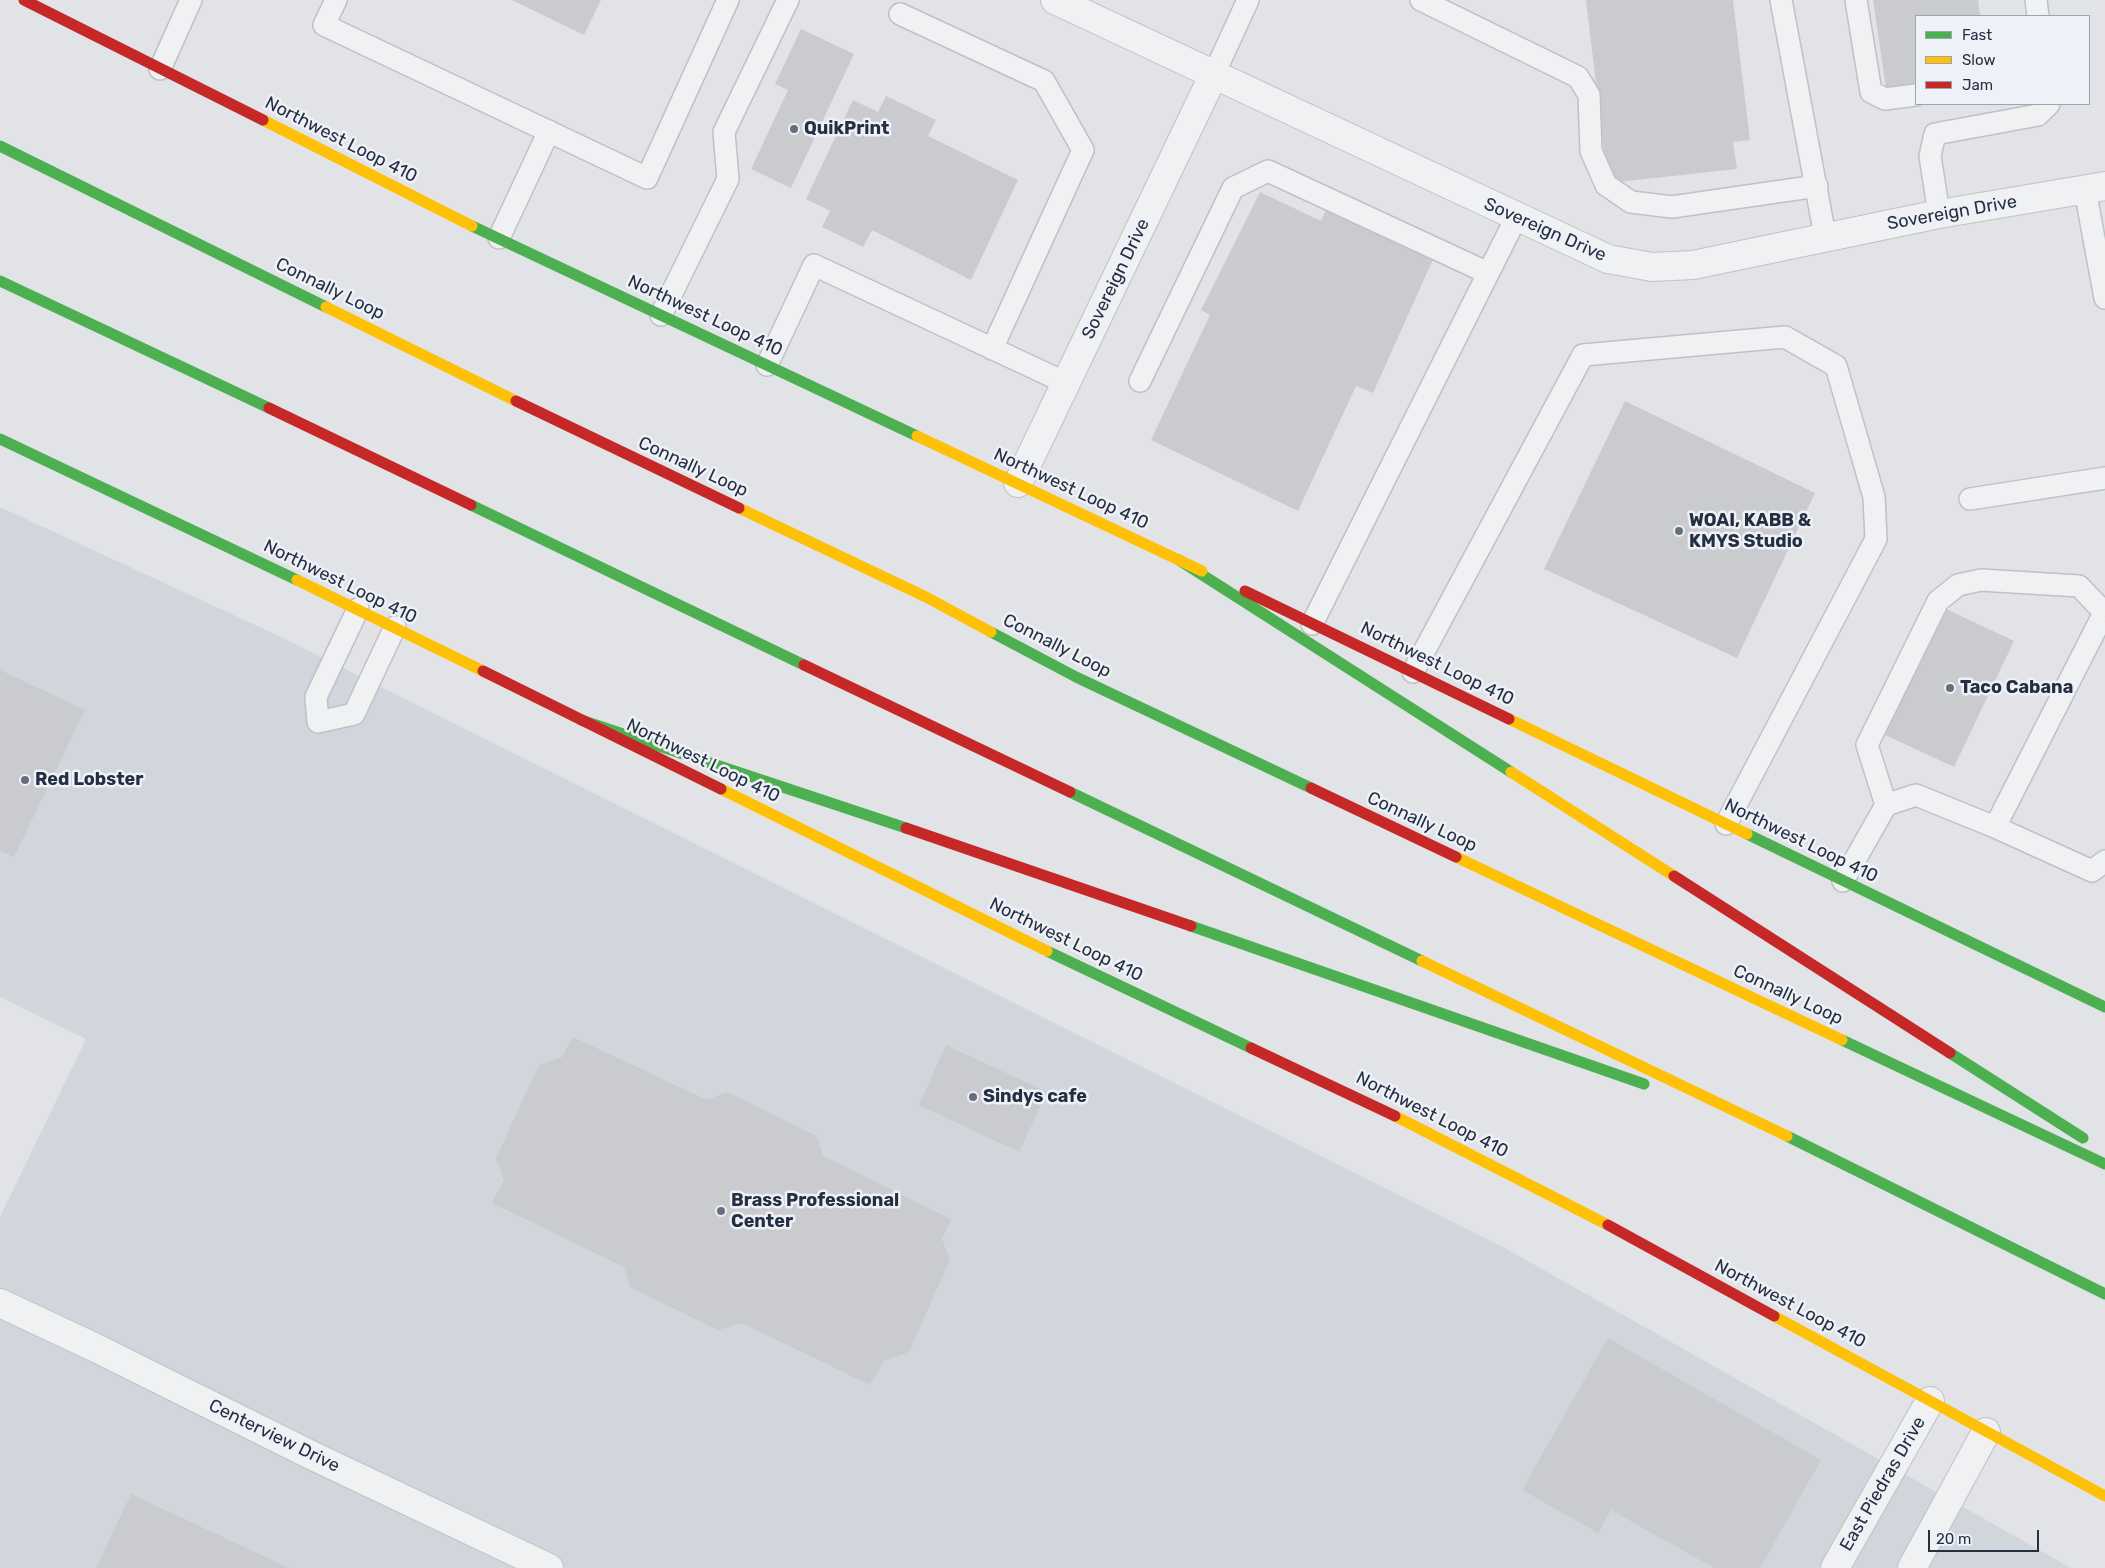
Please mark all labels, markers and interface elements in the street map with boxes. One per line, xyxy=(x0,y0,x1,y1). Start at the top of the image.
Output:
legend xyxy=(1915,15,2090,105)
text: Fast xyxy=(1962,26,1992,44)
text: Slow xyxy=(1962,51,1995,69)
text: Jam xyxy=(1962,76,1993,94)
street label: Northwest Loop 410 xyxy=(261,92,421,188)
place label: QuikPrint xyxy=(804,118,889,140)
marker: QuikPrint xyxy=(788,123,800,135)
street label: Sovereign Drive xyxy=(1885,191,2019,235)
street label: Sovereign Drive xyxy=(1481,193,1609,267)
street label: Sovereign Drive xyxy=(1077,215,1155,343)
street label: Connally Loop xyxy=(272,253,388,325)
street label: Northwest Loop 410 xyxy=(624,271,786,361)
street label: Connally Loop xyxy=(635,432,751,502)
street label: Northwest Loop 410 xyxy=(990,444,1152,534)
place label: WOAI, KABB & KMYS Studio xyxy=(1689,510,1811,552)
marker: WOAI, KABB & KMYS Studio xyxy=(1673,525,1685,537)
street label: Northwest Loop 410 xyxy=(260,535,420,629)
street label: Connally Loop xyxy=(999,609,1115,683)
street label: Northwest Loop 410 xyxy=(1357,617,1517,711)
place label: Taco Cabana xyxy=(1960,677,2073,699)
marker: Taco Cabana xyxy=(1944,682,1956,694)
street label: Northwest Loop 410 xyxy=(623,714,783,808)
place label: Red Lobster xyxy=(35,769,143,791)
marker: Red Lobster xyxy=(19,774,31,786)
street label: Connally Loop xyxy=(1364,787,1480,857)
street label: Northwest Loop 410 xyxy=(1721,794,1881,888)
street label: Northwest Loop 410 xyxy=(986,893,1146,987)
street label: Connally Loop xyxy=(1730,960,1846,1030)
street label: Northwest Loop 410 xyxy=(1352,1067,1512,1163)
place label: Sindys cafe xyxy=(983,1086,1087,1108)
marker: Sindys cafe xyxy=(967,1091,979,1103)
place label: Brass Professional Center xyxy=(731,1190,899,1232)
marker: Brass Professional Center xyxy=(715,1205,727,1217)
street label: Northwest Loop 410 xyxy=(1711,1255,1869,1353)
street label: Centerview Drive xyxy=(205,1395,343,1477)
street label: East Piedras Drive xyxy=(1836,1413,1930,1555)
scale bar xyxy=(1930,1520,2041,1552)
text: 20 m xyxy=(1936,1530,1971,1548)

